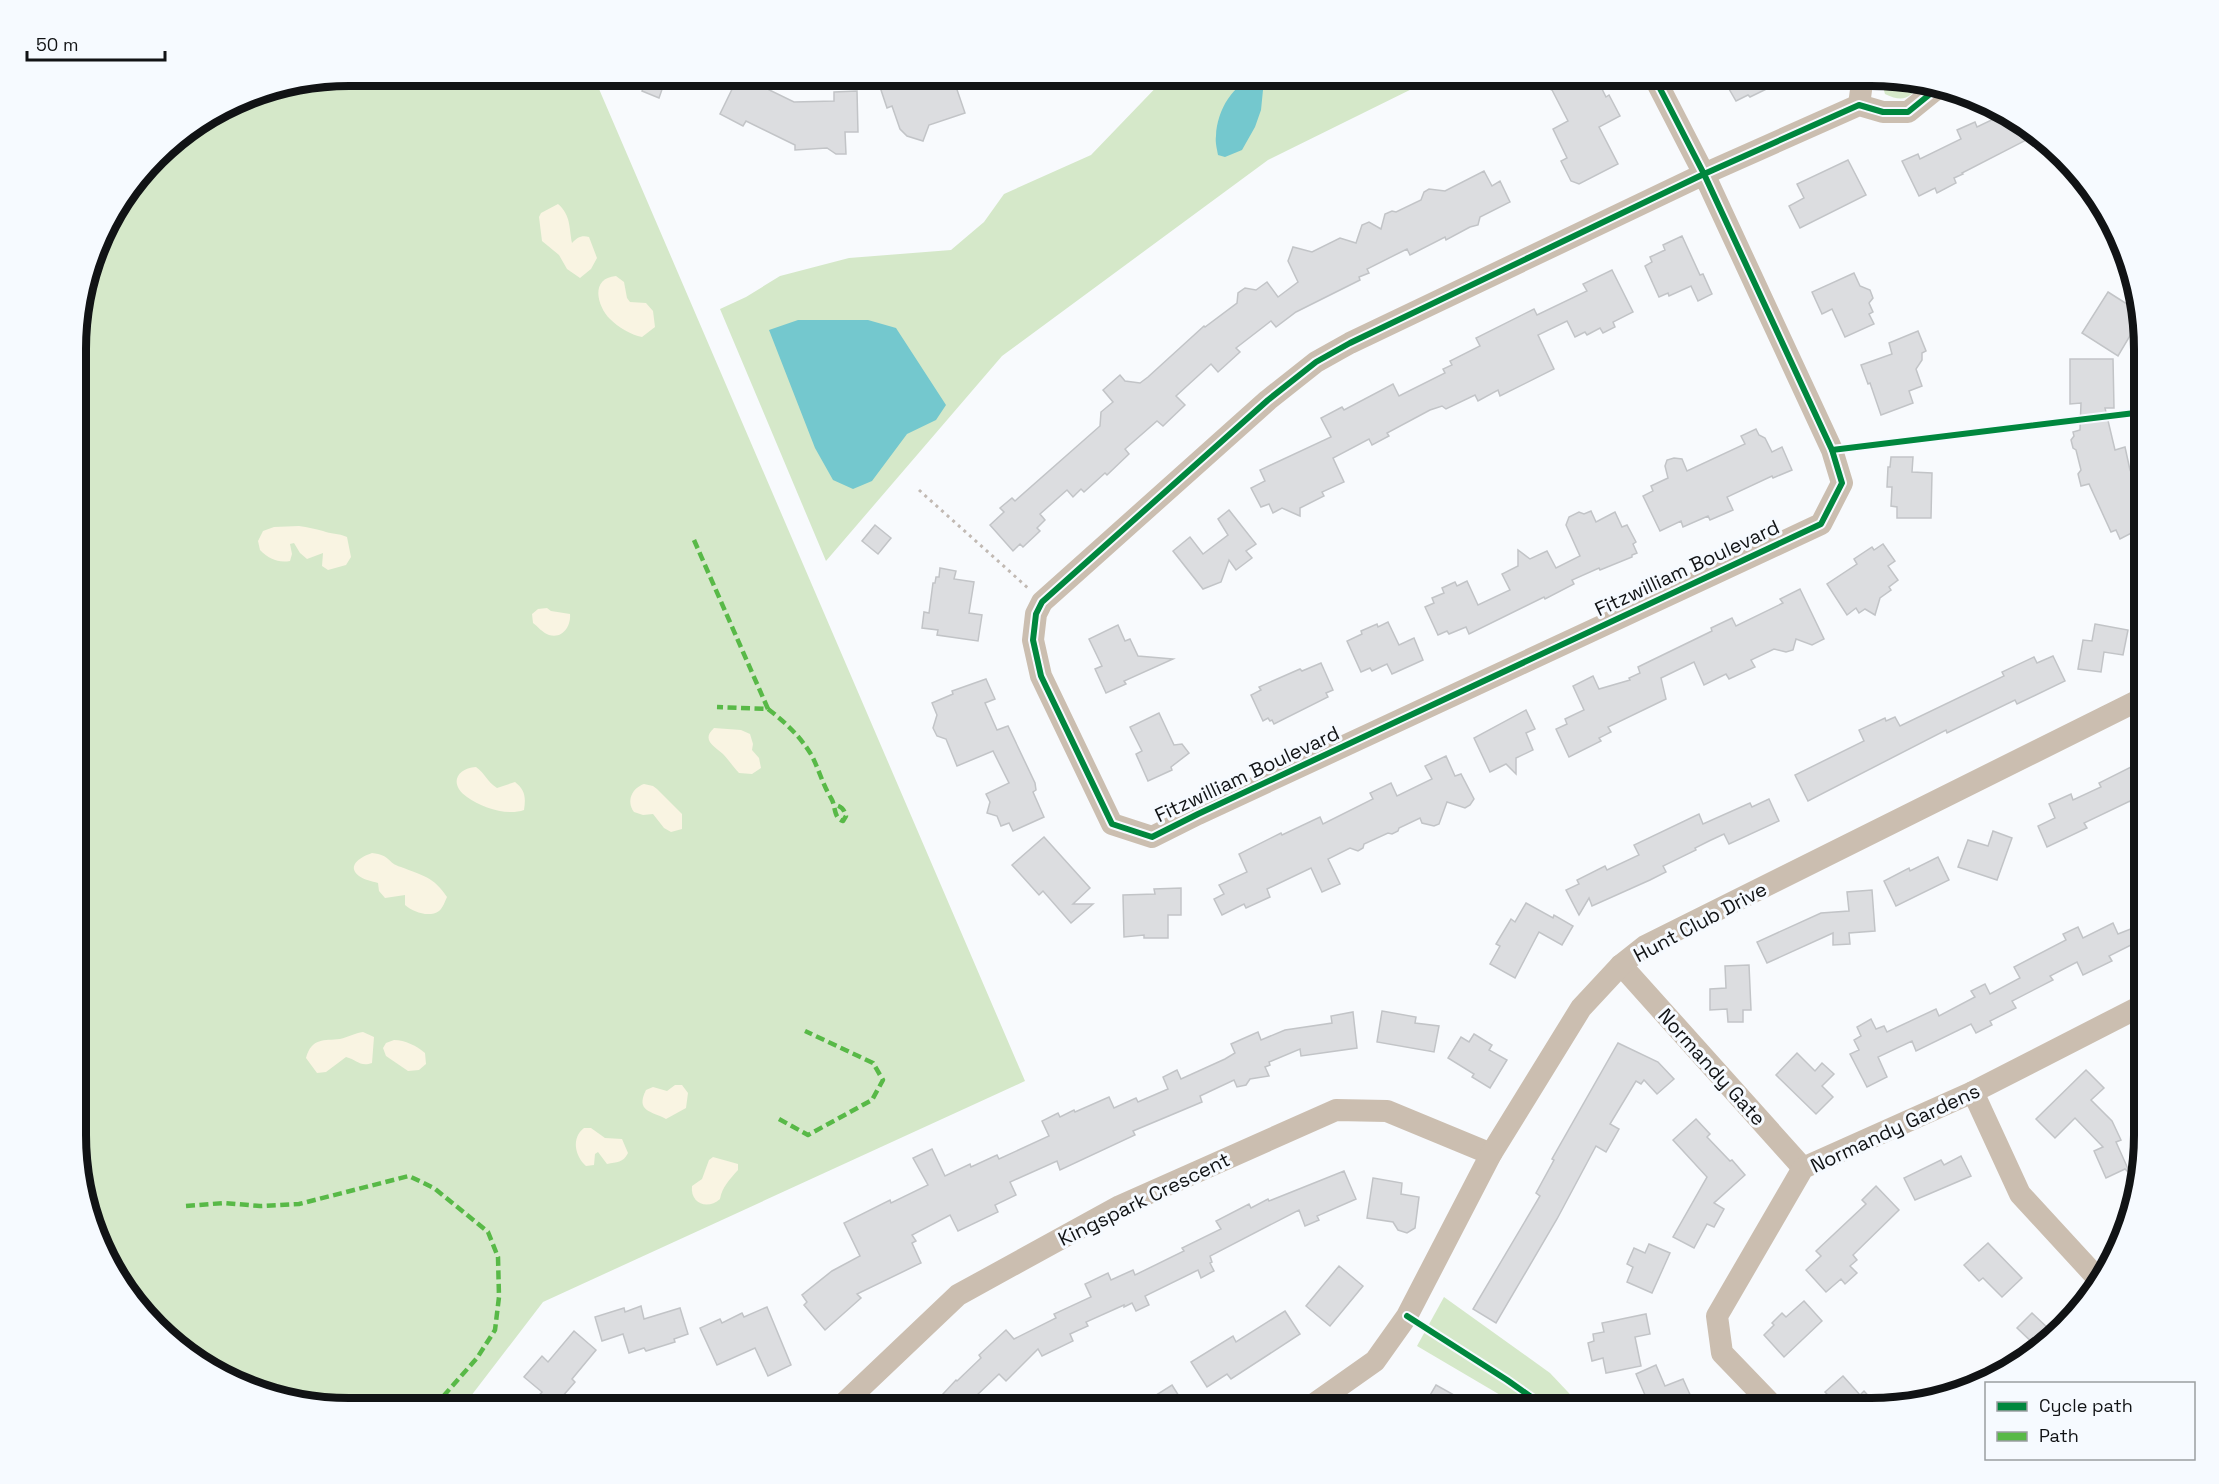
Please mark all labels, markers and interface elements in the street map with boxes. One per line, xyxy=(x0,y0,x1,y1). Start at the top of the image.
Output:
scale bar xyxy=(27,24,165,62)
text: 50 m xyxy=(36,33,78,56)
street label: Fitzwilliam Boulevard xyxy=(1590,514,1784,622)
street label: Fitzwilliam Boulevard xyxy=(1150,720,1344,828)
street label: Hunt Club Drive xyxy=(1629,876,1771,968)
street label: Normandy Gate xyxy=(1652,1003,1772,1131)
street label: Normandy Gardens xyxy=(1806,1077,1984,1179)
street label: Kingspark Crescent xyxy=(1054,1146,1234,1252)
legend xyxy=(1985,1382,2195,1460)
text: Cycle path xyxy=(2039,1394,2133,1417)
text: Path xyxy=(2039,1424,2079,1447)

